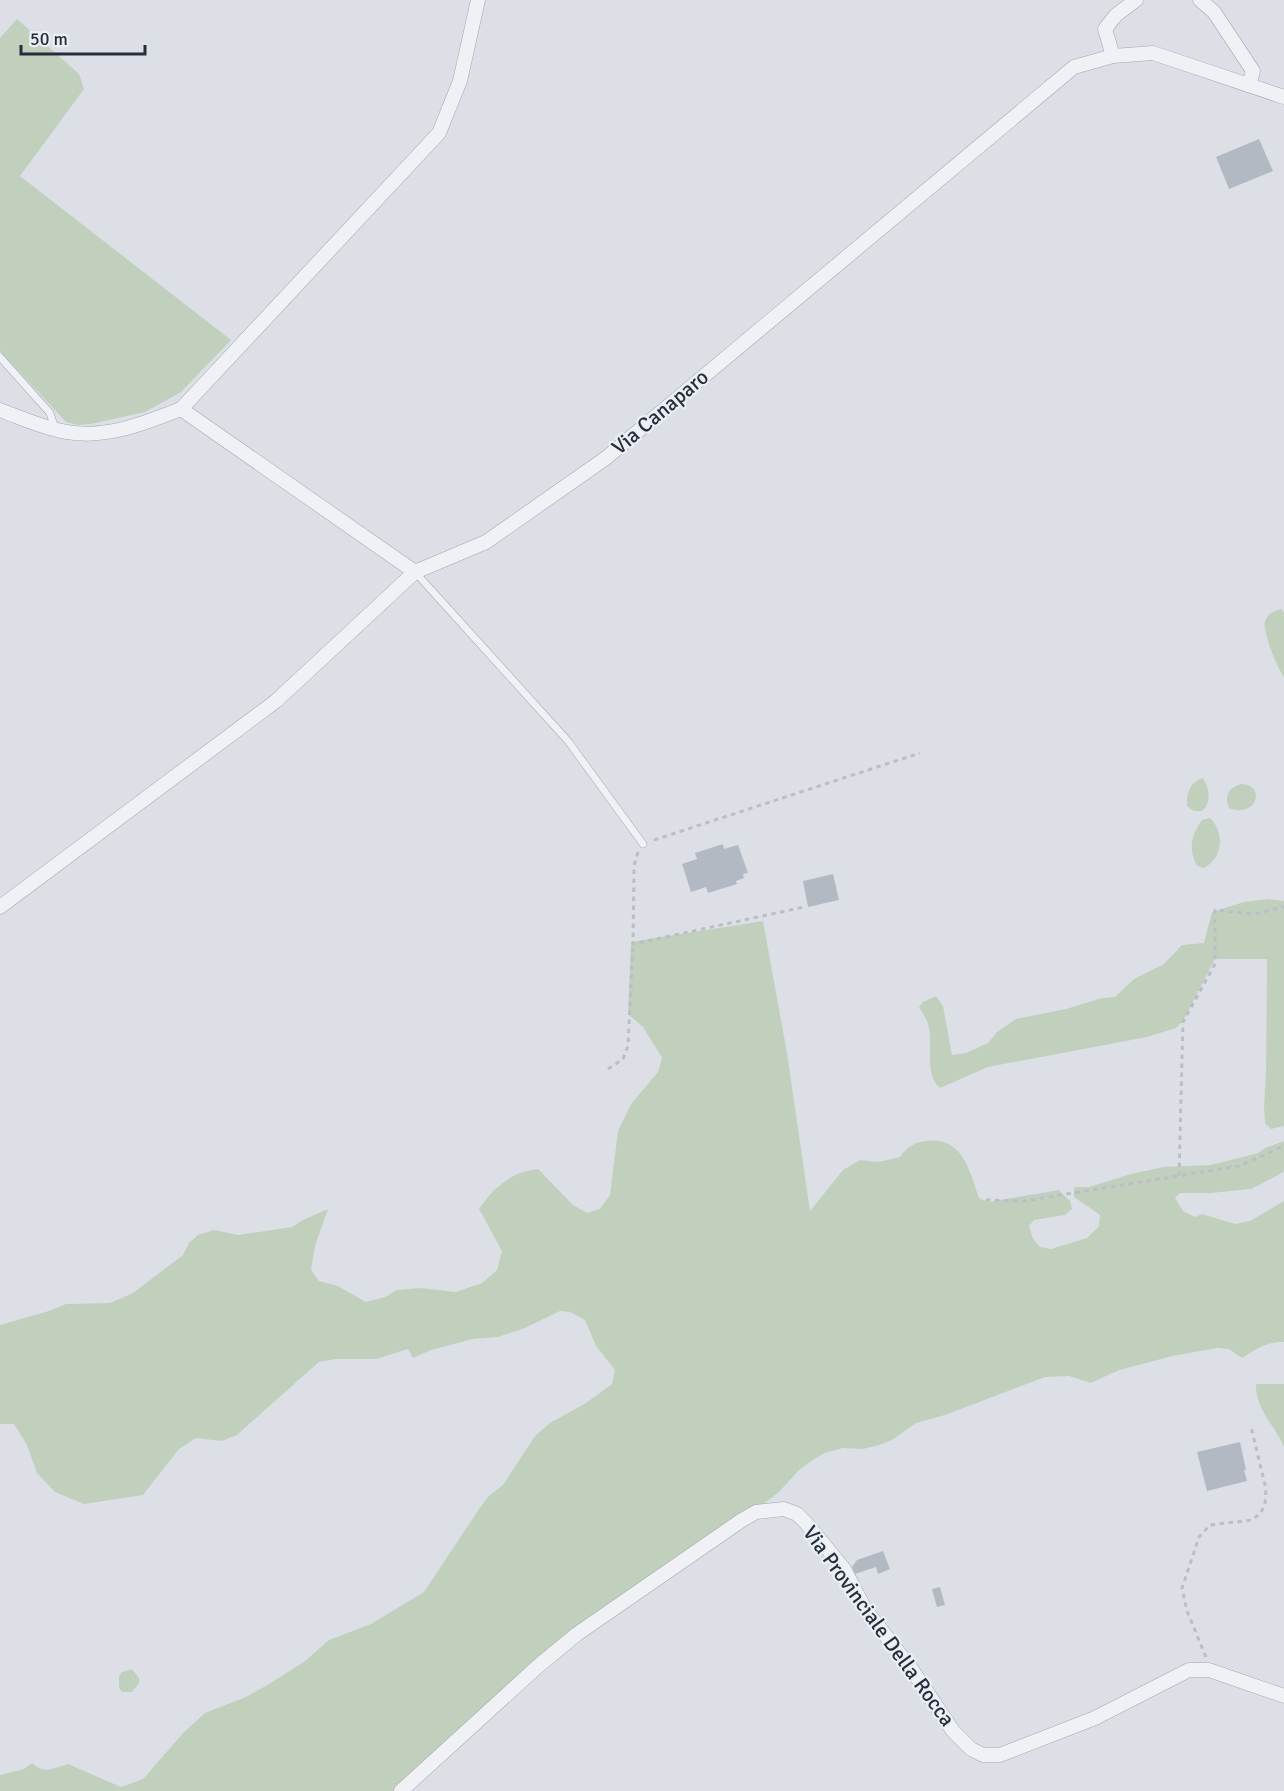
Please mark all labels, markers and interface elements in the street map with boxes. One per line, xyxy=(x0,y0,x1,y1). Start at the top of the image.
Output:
scale bar xyxy=(21,18,146,56)
text: 50 m xyxy=(30,28,68,50)
street label: Via Canaparo xyxy=(606,364,714,460)
street label: Via Provinciale Della Rocca xyxy=(797,1521,961,1731)

